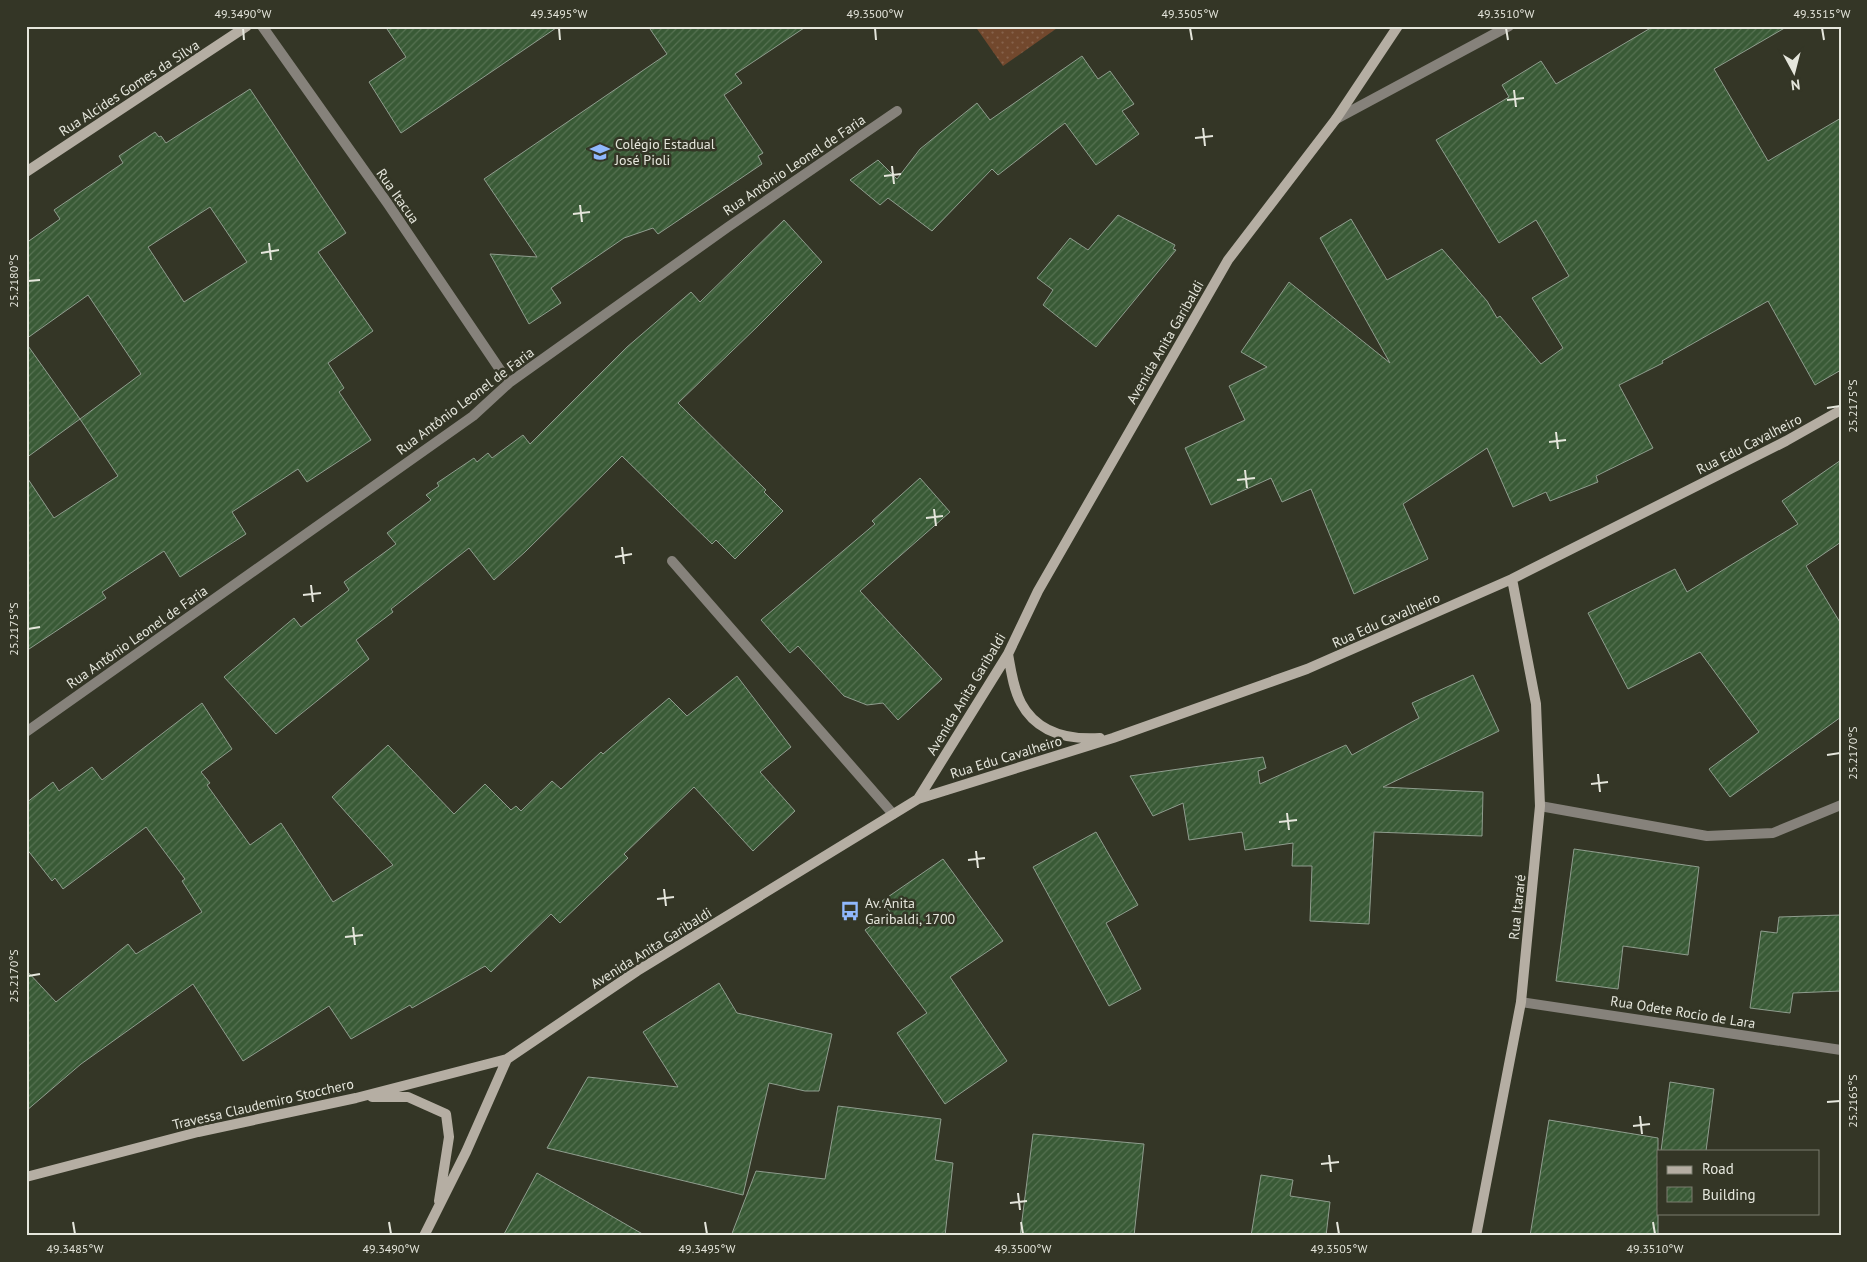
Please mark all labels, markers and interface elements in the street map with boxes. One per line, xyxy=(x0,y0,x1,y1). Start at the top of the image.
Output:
text: 49.3490°W xyxy=(215,6,271,21)
text: 49.3495°W xyxy=(531,6,587,21)
text: 49.3500°W xyxy=(847,6,903,21)
text: 49.3505°W xyxy=(1162,6,1218,21)
text: 49.3510°W xyxy=(1478,6,1534,21)
text: 49.3515°W xyxy=(1794,6,1850,21)
street label: Rua Alcides Gomes da Silva xyxy=(55,36,203,140)
north arrow xyxy=(1770,48,1820,98)
text: N xyxy=(1790,75,1801,94)
street label: Rua Antônio Leonel de Faria xyxy=(719,111,869,219)
place label: Colégio Estadual José Pioli xyxy=(614,135,715,169)
school or university icon: Colégio Estadual José Pioli xyxy=(589,141,611,163)
street label: Rua Itacua xyxy=(373,165,423,227)
text: 25.2180°S xyxy=(6,254,21,308)
street label: Avenida Anita Garibaldi xyxy=(1122,277,1208,407)
street label: Rua Antônio Leonel de Faria xyxy=(392,343,538,459)
text: 25.2175°S xyxy=(1845,379,1860,433)
street label: Rua Edu Cavalheiro xyxy=(1693,410,1805,478)
street label: Rua Antônio Leonel de Faria xyxy=(63,581,211,693)
street label: Rua Edu Cavalheiro xyxy=(1329,588,1443,652)
text: 25.2175°S xyxy=(6,602,21,656)
street label: Avenida Anita Garibaldi xyxy=(922,630,1010,758)
text: 25.2170°S xyxy=(1845,726,1860,780)
street label: Rua Edu Cavalheiro xyxy=(948,731,1064,783)
street label: Rua Itararé xyxy=(1505,873,1529,941)
place label: Av. Anita Garibaldi, 1700 xyxy=(865,894,956,928)
bus stop icon: Av. Anita Garibaldi, 1700 xyxy=(839,900,861,922)
street label: Avenida Anita Garibaldi xyxy=(587,903,715,993)
text: 25.2170°S xyxy=(6,949,21,1003)
street label: Rua Odete Rocio de Lara xyxy=(1609,992,1757,1032)
street label: Travessa Claudemiro Stocchero xyxy=(171,1074,355,1134)
text: 25.2165°S xyxy=(1845,1074,1860,1128)
legend xyxy=(1657,1150,1820,1214)
text: Road xyxy=(1702,1159,1734,1178)
text: Building xyxy=(1702,1185,1756,1204)
text: 49.3485°W xyxy=(47,1241,103,1256)
text: 49.3490°W xyxy=(363,1241,419,1256)
text: 49.3495°W xyxy=(679,1241,735,1256)
text: 49.3500°W xyxy=(995,1241,1051,1256)
text: 49.3505°W xyxy=(1311,1241,1367,1256)
text: 49.3510°W xyxy=(1627,1241,1683,1256)

